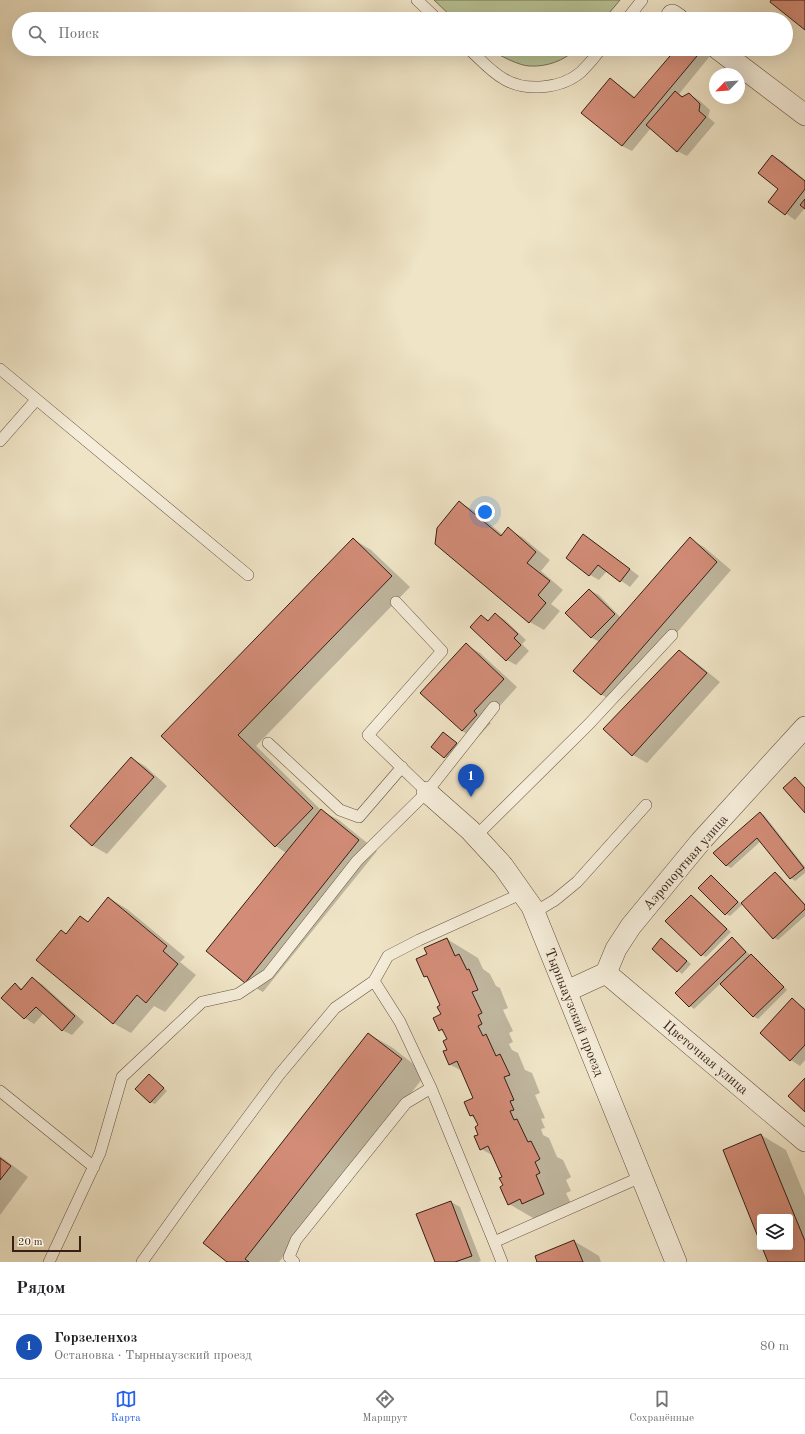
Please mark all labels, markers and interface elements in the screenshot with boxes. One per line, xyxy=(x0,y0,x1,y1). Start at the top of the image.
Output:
search box xyxy=(12,12,793,56)
icon: search xyxy=(26,23,48,45)
text: Поиск xyxy=(58,27,99,42)
north arrow xyxy=(709,68,745,104)
your location xyxy=(475,502,495,522)
pin: 1 xyxy=(458,764,484,797)
street label: Аэропортная улица xyxy=(641,812,731,913)
street label: Тырныаузский проезд xyxy=(542,946,606,1078)
street label: Цветочная улица xyxy=(660,1018,751,1097)
map controls xyxy=(757,1214,793,1250)
button: layers xyxy=(757,1214,793,1250)
scale bar xyxy=(12,1234,81,1253)
text: 20 m xyxy=(18,1237,43,1248)
text: Рядом xyxy=(16,1280,65,1297)
text: Горзеленхоз xyxy=(54,1331,137,1346)
text: 1 xyxy=(25,1340,33,1353)
text: 80 m xyxy=(760,1340,789,1353)
text: Остановка · Тырныаузский проезд xyxy=(54,1349,252,1362)
tab: Карта xyxy=(111,1388,141,1426)
tab: Маршрут xyxy=(362,1388,408,1426)
tab: Сохранённые xyxy=(629,1388,694,1426)

